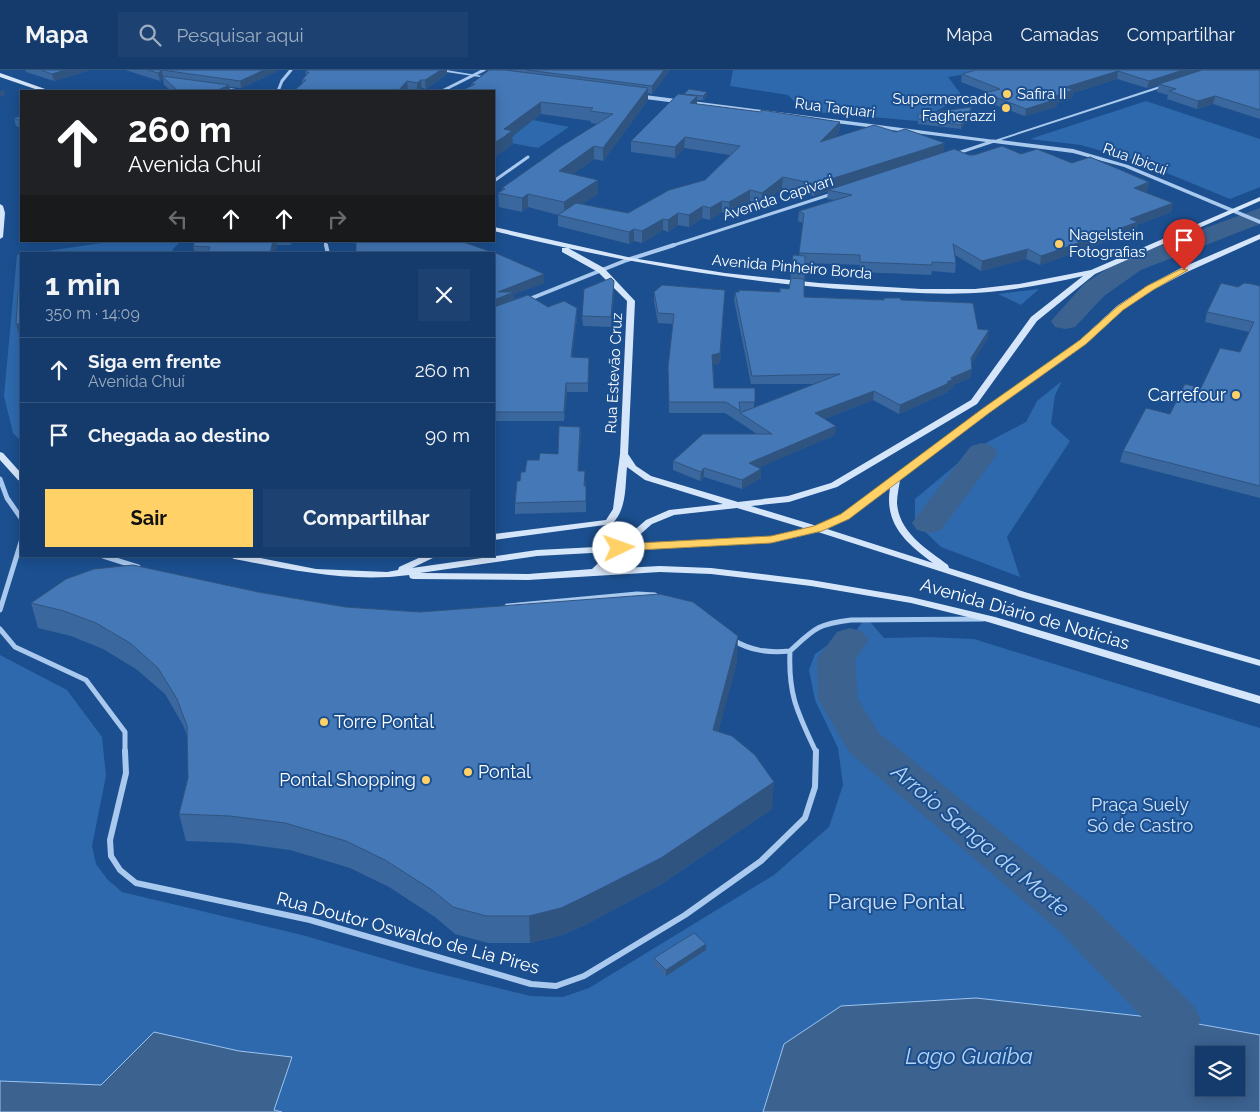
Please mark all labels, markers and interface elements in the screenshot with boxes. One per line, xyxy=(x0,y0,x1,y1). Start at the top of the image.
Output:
search box xyxy=(118,12,468,57)
text: Mapa xyxy=(25,20,88,49)
icon: search xyxy=(136,21,164,49)
text: Pesquisar aqui xyxy=(176,24,304,46)
text: Mapa xyxy=(946,24,992,45)
text: Camadas xyxy=(1020,24,1099,45)
text: Compartilhar xyxy=(1127,24,1235,45)
place label: Safira II xyxy=(1017,85,1066,103)
marker: Safira II xyxy=(1001,88,1013,100)
place label: Supermercado Fagherazzi xyxy=(892,90,996,125)
street label: Rua Taquari xyxy=(794,94,876,122)
marker: Supermercado Fagherazzi xyxy=(1000,102,1012,114)
text: 260 m xyxy=(128,109,231,150)
icon: ahead xyxy=(45,110,110,175)
street label: Rua Ibicuí xyxy=(1100,139,1170,179)
text: Avenida Chuí xyxy=(128,151,261,177)
street label: Avenida Capivari xyxy=(721,172,835,224)
icon: left xyxy=(164,205,192,233)
icon: ahead xyxy=(217,205,245,233)
icon: ahead xyxy=(270,205,298,233)
icon: right xyxy=(323,205,351,233)
pin xyxy=(1163,219,1205,270)
place label: Nagelstein Fotografias xyxy=(1069,226,1146,261)
icon: arrive xyxy=(1170,226,1198,254)
marker: Nagelstein Fotografias xyxy=(1053,238,1065,250)
street label: Avenida Pinheiro Borda xyxy=(711,251,873,283)
text: 1 min xyxy=(45,267,121,302)
button: close xyxy=(418,269,470,321)
text: 350 m · 14:09 xyxy=(45,304,140,323)
street label: Rua Estevão Cruz xyxy=(602,312,626,434)
text: Siga em frente xyxy=(88,350,221,372)
icon: ahead xyxy=(45,356,73,384)
text: 260 m xyxy=(415,359,470,381)
text: Avenida Chuí xyxy=(88,372,185,391)
place label: Carrefour xyxy=(1148,384,1227,405)
marker: Carrefour xyxy=(1230,389,1242,401)
icon: arrive xyxy=(45,421,73,449)
text: Chegada ao destino xyxy=(88,424,270,446)
text: 90 m xyxy=(425,424,470,446)
button: Sair xyxy=(45,489,253,547)
button: Compartilhar xyxy=(263,489,470,547)
position arrow xyxy=(592,521,644,573)
street label: Avenida Diário de Notícias xyxy=(918,574,1132,654)
place label: Torre Pontal xyxy=(334,711,434,732)
marker: Torre Pontal xyxy=(318,716,330,728)
water label: Arroio Sanga da Morte xyxy=(886,758,1075,922)
place label: Pontal xyxy=(478,761,531,782)
marker: Pontal xyxy=(462,766,474,778)
place label: Pontal Shopping xyxy=(279,769,416,790)
marker: Pontal Shopping xyxy=(420,774,432,786)
park label: Praça Suely Só de Castro xyxy=(1087,794,1193,836)
street label: Rua Doutor Oswaldo de Lia Pires xyxy=(274,887,542,978)
park label: Parque Pontal xyxy=(828,889,964,914)
water label: Lago Guaíba xyxy=(905,1043,1033,1069)
map controls xyxy=(1195,1046,1245,1096)
button: layers xyxy=(1195,1046,1245,1096)

